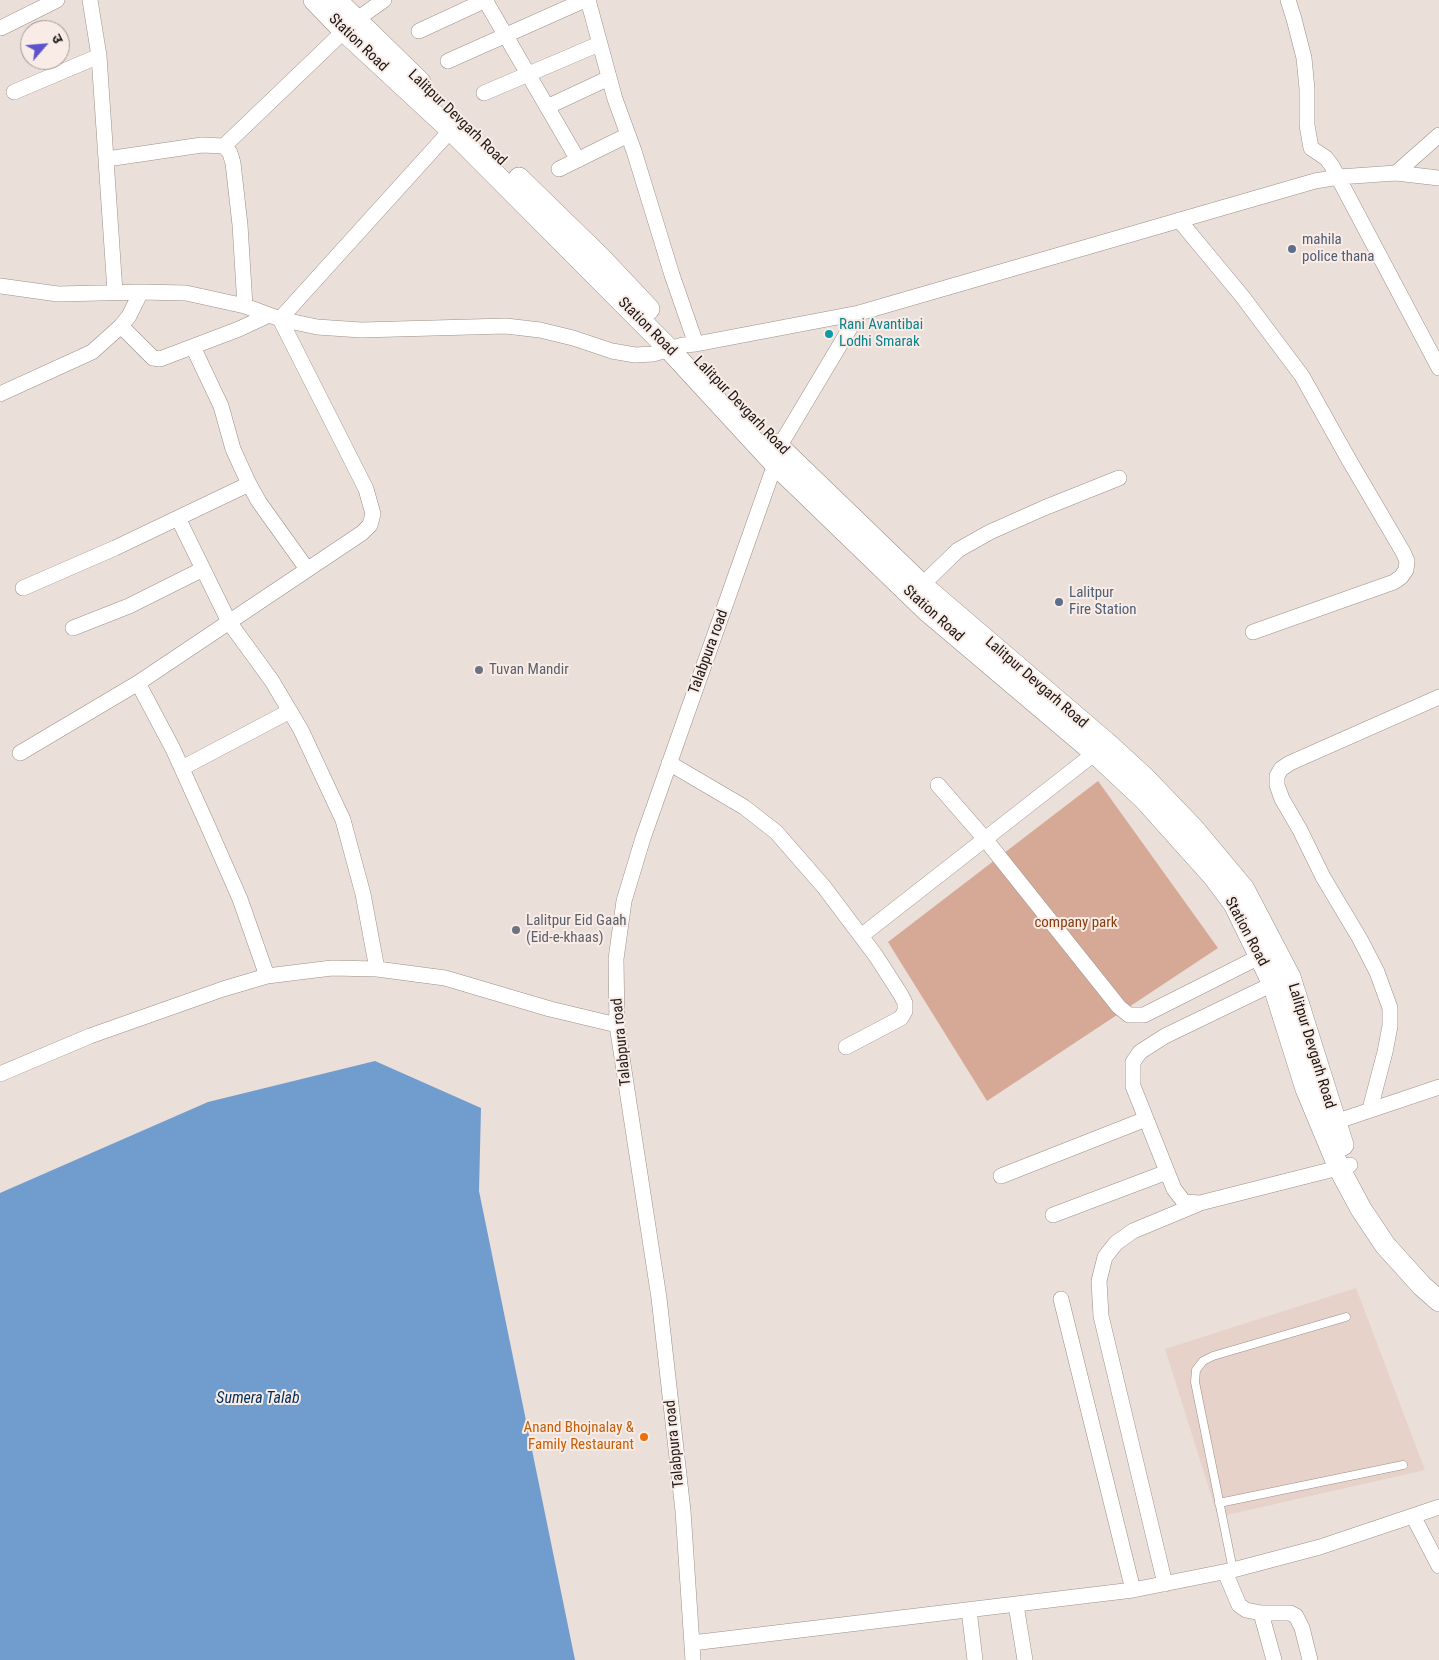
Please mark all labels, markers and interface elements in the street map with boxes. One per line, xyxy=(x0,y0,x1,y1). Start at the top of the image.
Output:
street label: Station Road xyxy=(325,10,391,76)
north arrow xyxy=(20,20,70,70)
text: उ xyxy=(48,31,66,46)
street label: Lalitpur Devgarh Road xyxy=(404,66,510,170)
place label: mahila police thana xyxy=(1302,231,1375,266)
marker: mahila police thana xyxy=(1286,243,1298,255)
street label: Station Road xyxy=(614,294,680,360)
place label: Rani Avantibai Lodhi Smarak xyxy=(839,316,923,351)
marker: Rani Avantibai Lodhi Smarak xyxy=(823,328,835,340)
street label: Lalitpur Devgarh Road xyxy=(689,353,793,459)
street label: Station Road xyxy=(899,582,967,646)
place label: Lalitpur Fire Station xyxy=(1069,584,1137,619)
marker: Lalitpur Fire Station xyxy=(1053,596,1065,608)
street label: Talabpura road xyxy=(685,607,733,697)
street label: Lalitpur Devgarh Road xyxy=(981,634,1091,732)
place label: Tuvan Mandir xyxy=(489,661,569,679)
marker: Tuvan Mandir xyxy=(473,664,485,676)
street label: Station Road xyxy=(1220,894,1272,970)
place label: Lalitpur Eid Gaah (Eid-e-khaas) xyxy=(526,912,627,947)
park label: company park xyxy=(1034,914,1118,932)
marker: Lalitpur Eid Gaah (Eid-e-khaas) xyxy=(510,924,522,936)
street label: Lalitpur Devgarh Road xyxy=(1283,981,1339,1111)
street label: Talabpura road xyxy=(608,997,636,1087)
water label: Sumera Talab xyxy=(216,1389,300,1409)
street label: Talabpura road xyxy=(661,1399,689,1489)
place label: Anand Bhojnalay & Family Restaurant xyxy=(524,1419,634,1454)
marker: Anand Bhojnalay & Family Restaurant xyxy=(638,1431,650,1443)

